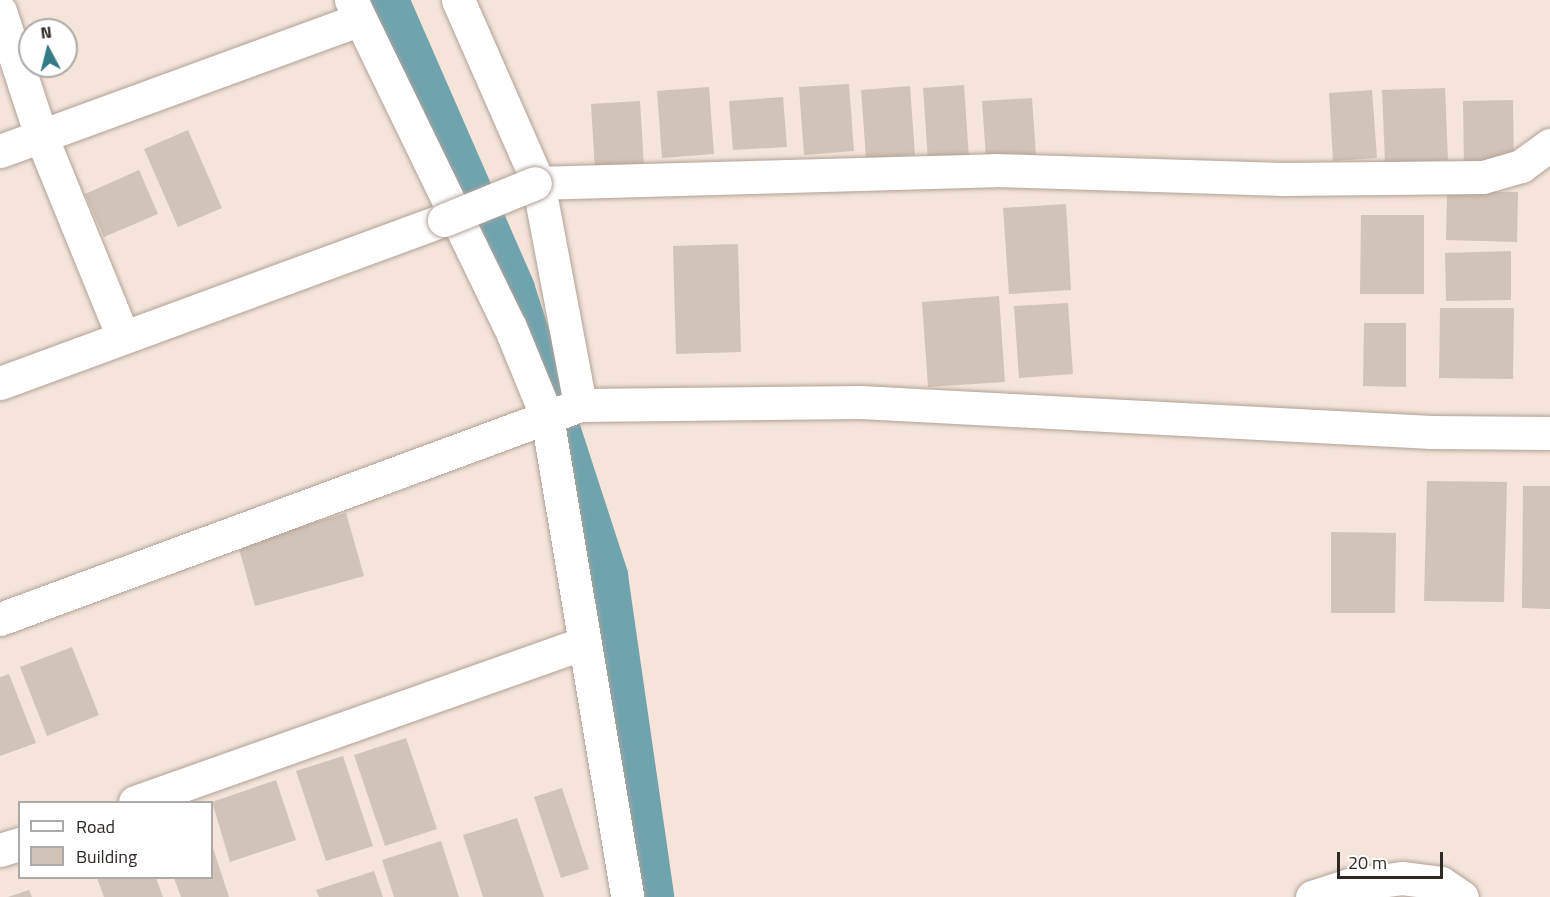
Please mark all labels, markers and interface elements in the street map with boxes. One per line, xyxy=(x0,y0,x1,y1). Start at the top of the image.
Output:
north arrow xyxy=(18,18,78,78)
text: N xyxy=(39,20,53,45)
legend xyxy=(18,801,213,879)
text: Road xyxy=(76,813,115,840)
scale bar xyxy=(1340,840,1446,878)
text: Building xyxy=(76,843,137,870)
text: 20 m xyxy=(1348,849,1387,876)

